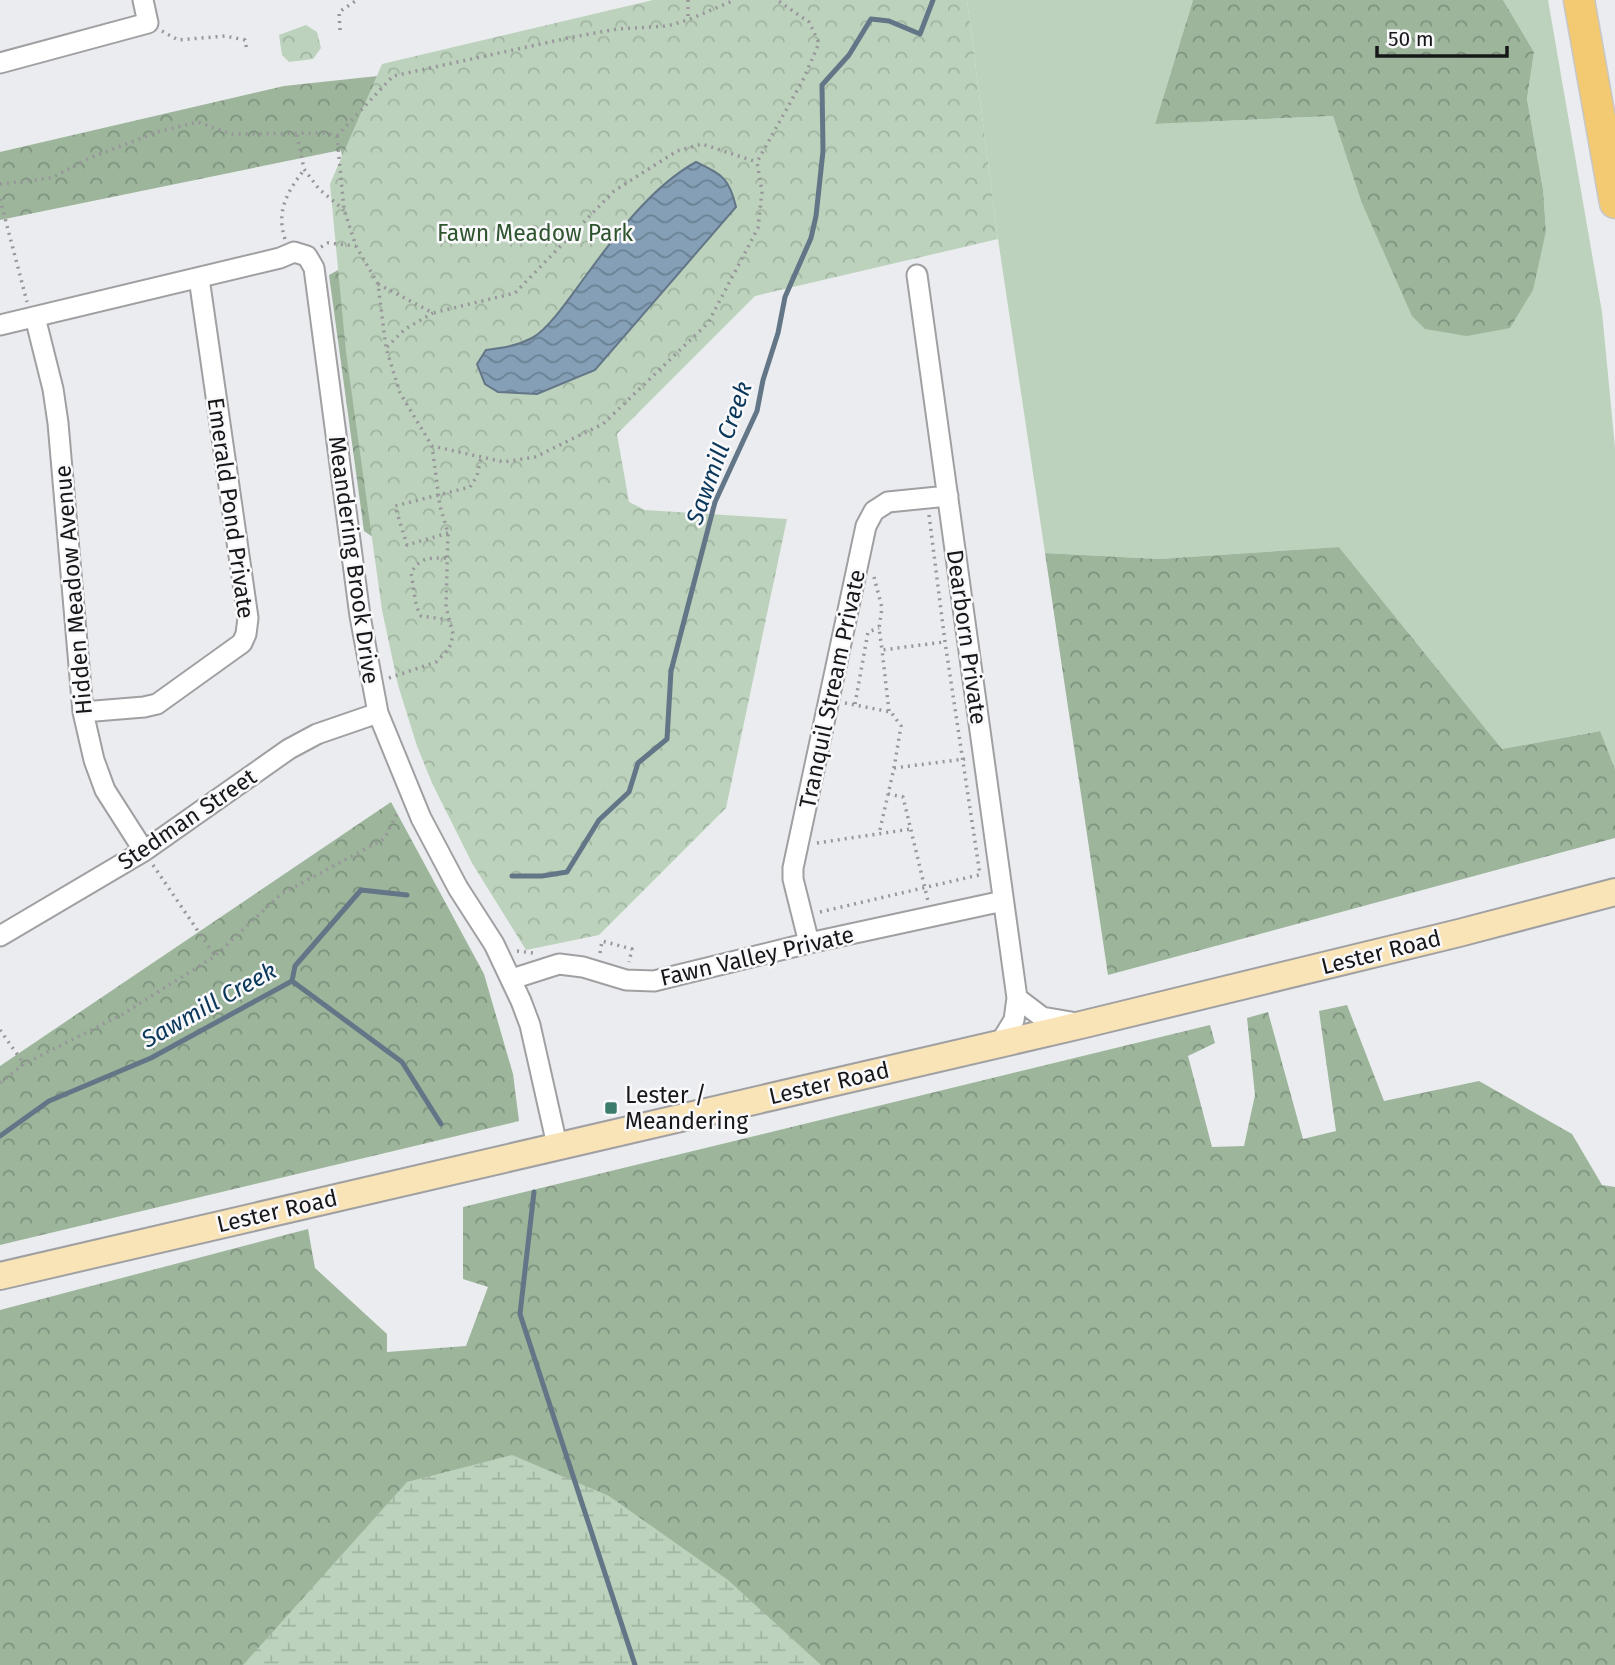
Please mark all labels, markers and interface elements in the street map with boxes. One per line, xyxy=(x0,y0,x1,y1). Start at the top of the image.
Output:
scale bar xyxy=(1377,14,1506,58)
text: 50 m xyxy=(1388,26,1434,52)
park label: Fawn Meadow Park xyxy=(437,219,633,247)
water label: Sawmill Creek xyxy=(680,378,758,529)
street label: Emerald Pond Private xyxy=(202,396,260,620)
street label: Meandering Brook Drive xyxy=(323,434,385,686)
street label: Hidden Meadow Avenue xyxy=(48,464,98,716)
street label: Dearborn Private xyxy=(941,548,993,726)
street label: Tranquil Stream Private xyxy=(793,567,871,811)
street label: Stedman Street xyxy=(112,762,262,876)
street label: Fawn Valley Private xyxy=(657,920,857,992)
street label: Lester Road xyxy=(1318,924,1444,980)
water label: Sawmill Creek xyxy=(136,956,281,1054)
street label: Lester Road xyxy=(766,1056,892,1110)
place label: Lester / Meandering xyxy=(625,1081,748,1135)
marker: Lester / Meandering xyxy=(603,1100,619,1116)
street label: Lester Road xyxy=(214,1184,340,1238)

